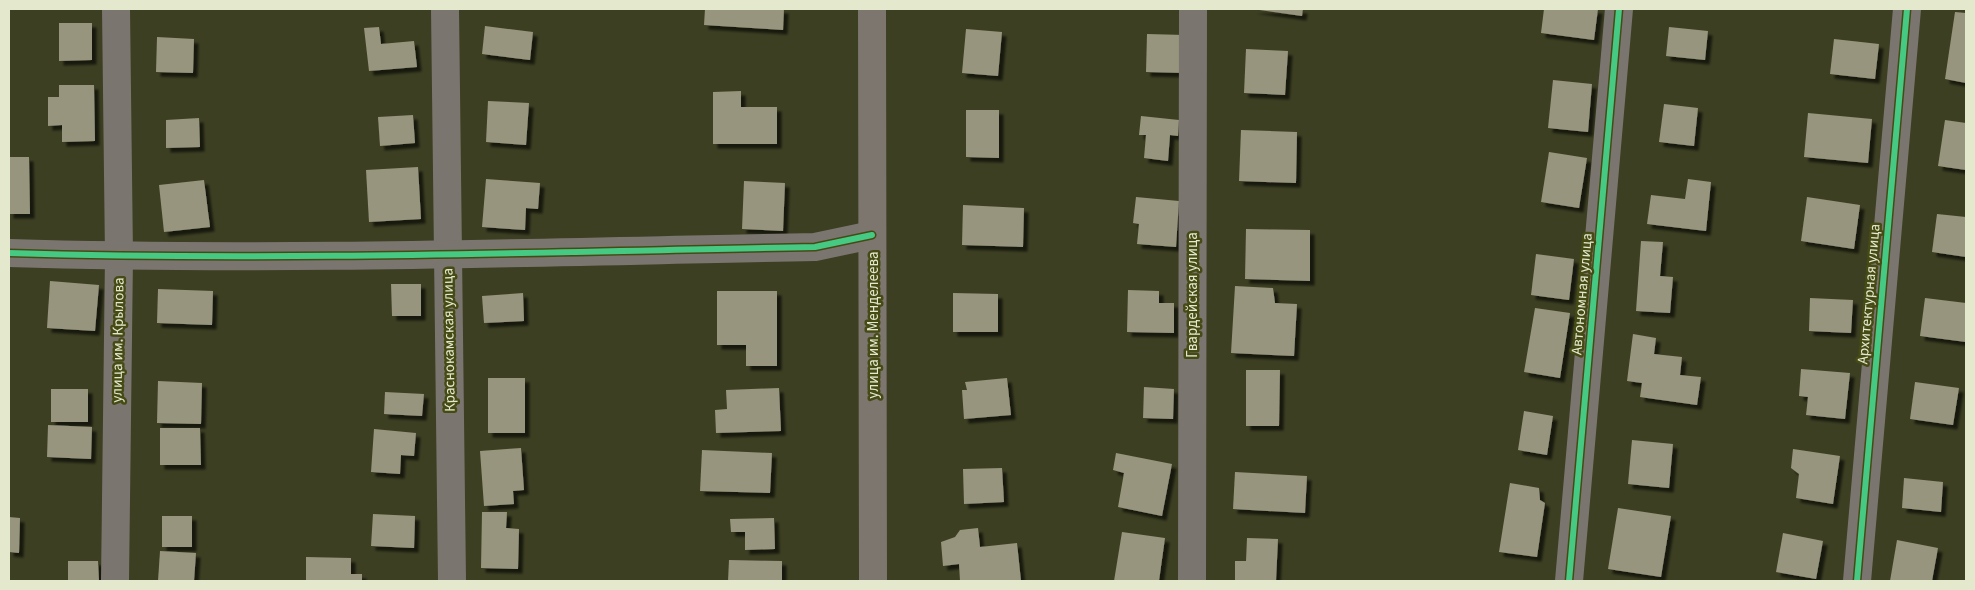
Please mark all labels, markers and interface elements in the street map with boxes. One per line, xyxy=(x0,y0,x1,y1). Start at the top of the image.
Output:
street label: Архитектурная улица xyxy=(1852,223,1886,365)
street label: Гвардейская улица xyxy=(1182,232,1203,358)
street label: Автономная улица xyxy=(1566,232,1598,356)
street label: улица им. Менделеева xyxy=(863,251,884,399)
street label: Краснокамская улица xyxy=(437,268,461,412)
street label: улица им. Крылова xyxy=(106,277,130,403)

